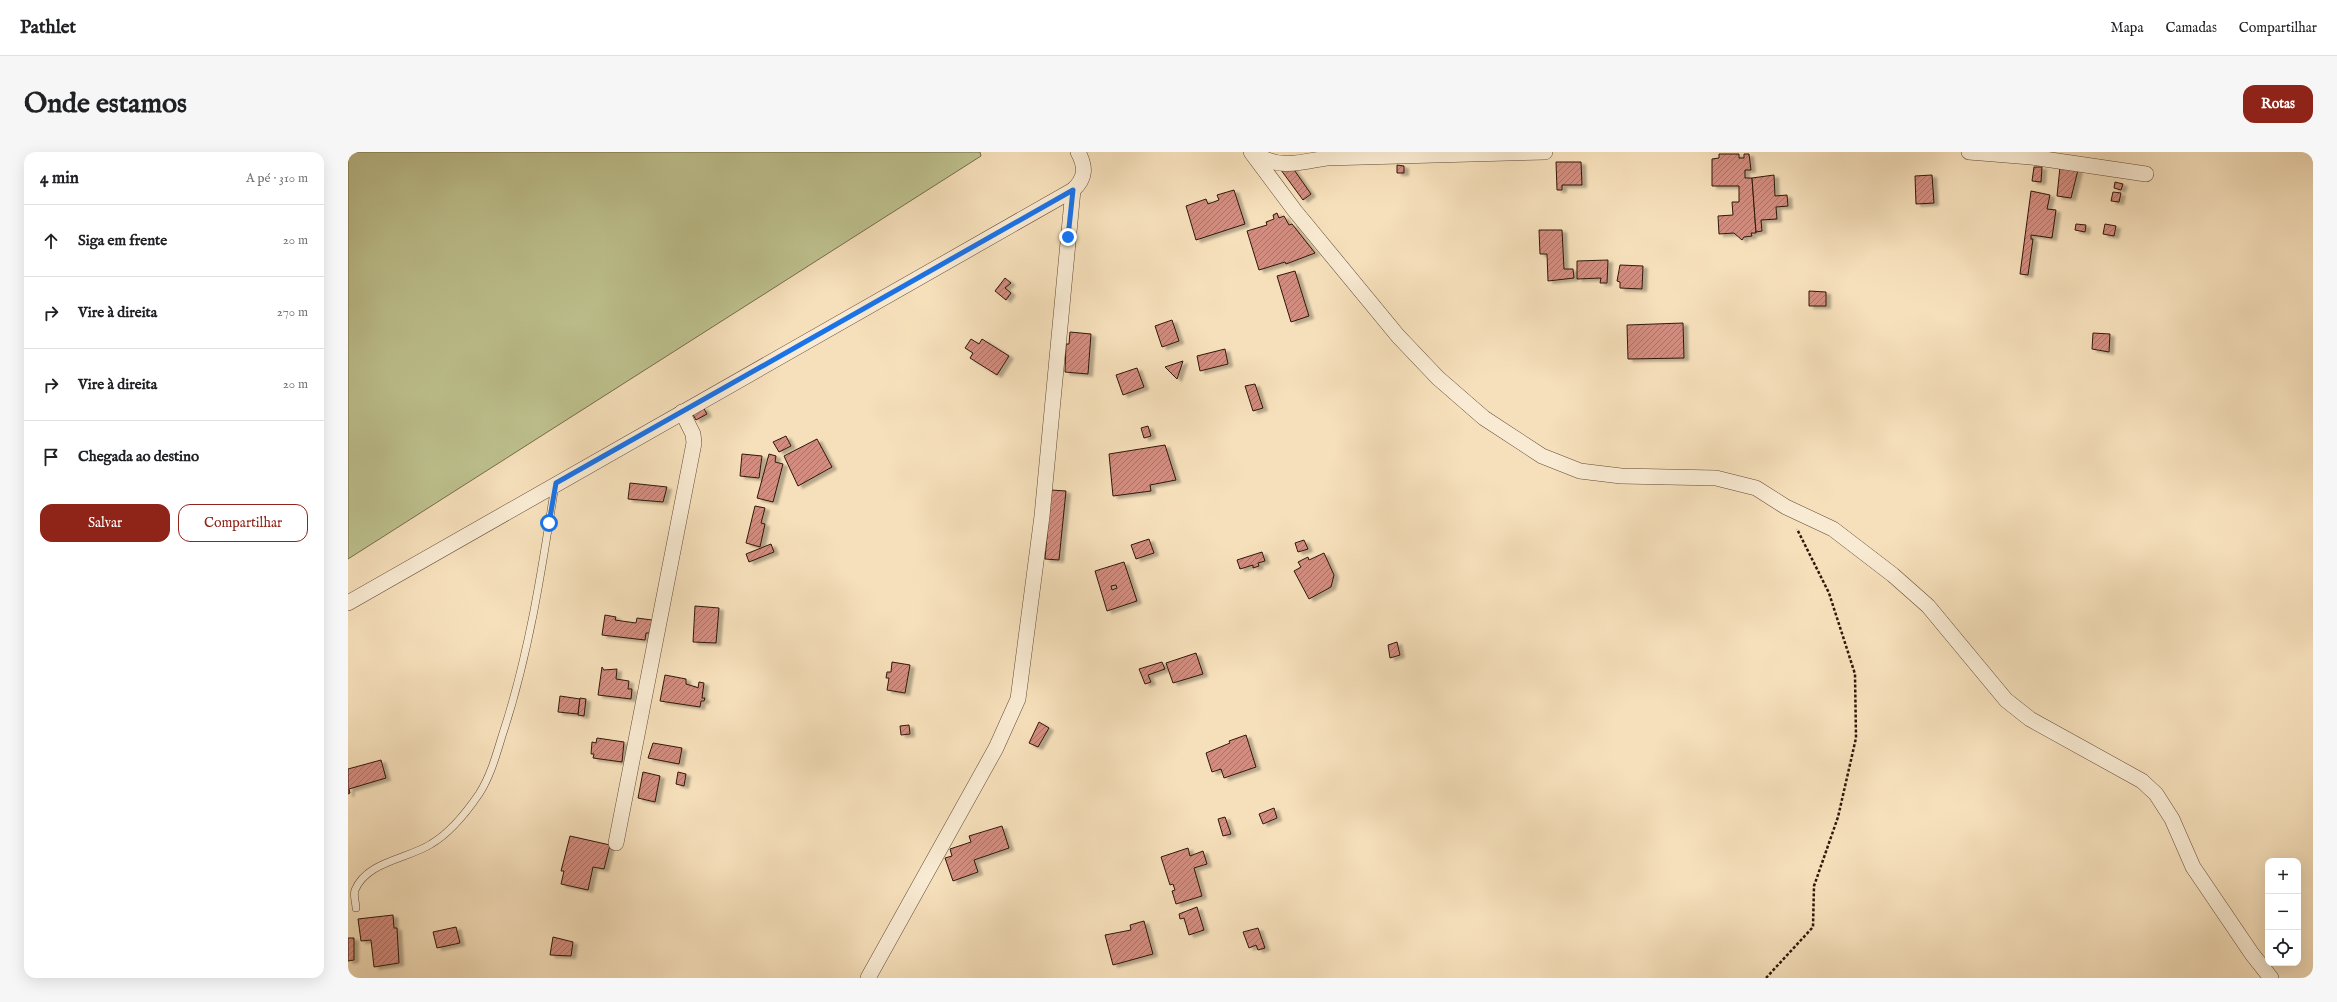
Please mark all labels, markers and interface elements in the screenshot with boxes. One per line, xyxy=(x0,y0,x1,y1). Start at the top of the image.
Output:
text: Pathlet xyxy=(20,16,76,40)
text: Mapa xyxy=(2111,19,2143,37)
text: Camadas xyxy=(2165,19,2217,37)
text: Compartilhar xyxy=(2239,19,2317,37)
button: Rotas xyxy=(2243,85,2313,123)
text: Onde estamos xyxy=(24,87,187,122)
text: 4 min xyxy=(40,168,79,189)
text: A pé · 310 m xyxy=(246,170,308,187)
route end xyxy=(1059,228,1077,246)
icon: ahead xyxy=(40,230,62,252)
text: Siga em frente xyxy=(78,231,167,250)
text: 20 m xyxy=(283,232,308,249)
icon: right xyxy=(40,302,62,324)
text: Vire à direita xyxy=(78,303,157,322)
text: 270 m xyxy=(277,304,308,321)
icon: right xyxy=(40,374,62,396)
text: Vire à direita xyxy=(78,375,157,394)
text: 20 m xyxy=(283,376,308,393)
icon: arrive xyxy=(40,446,62,468)
text: Chegada ao destino xyxy=(78,447,199,466)
button: Salvar xyxy=(40,504,170,542)
button: Compartilhar xyxy=(178,504,308,542)
route start xyxy=(540,514,558,532)
map controls xyxy=(2265,858,2301,966)
button: + xyxy=(2265,858,2301,894)
button: − xyxy=(2265,894,2301,930)
button: locate xyxy=(2265,930,2301,966)

